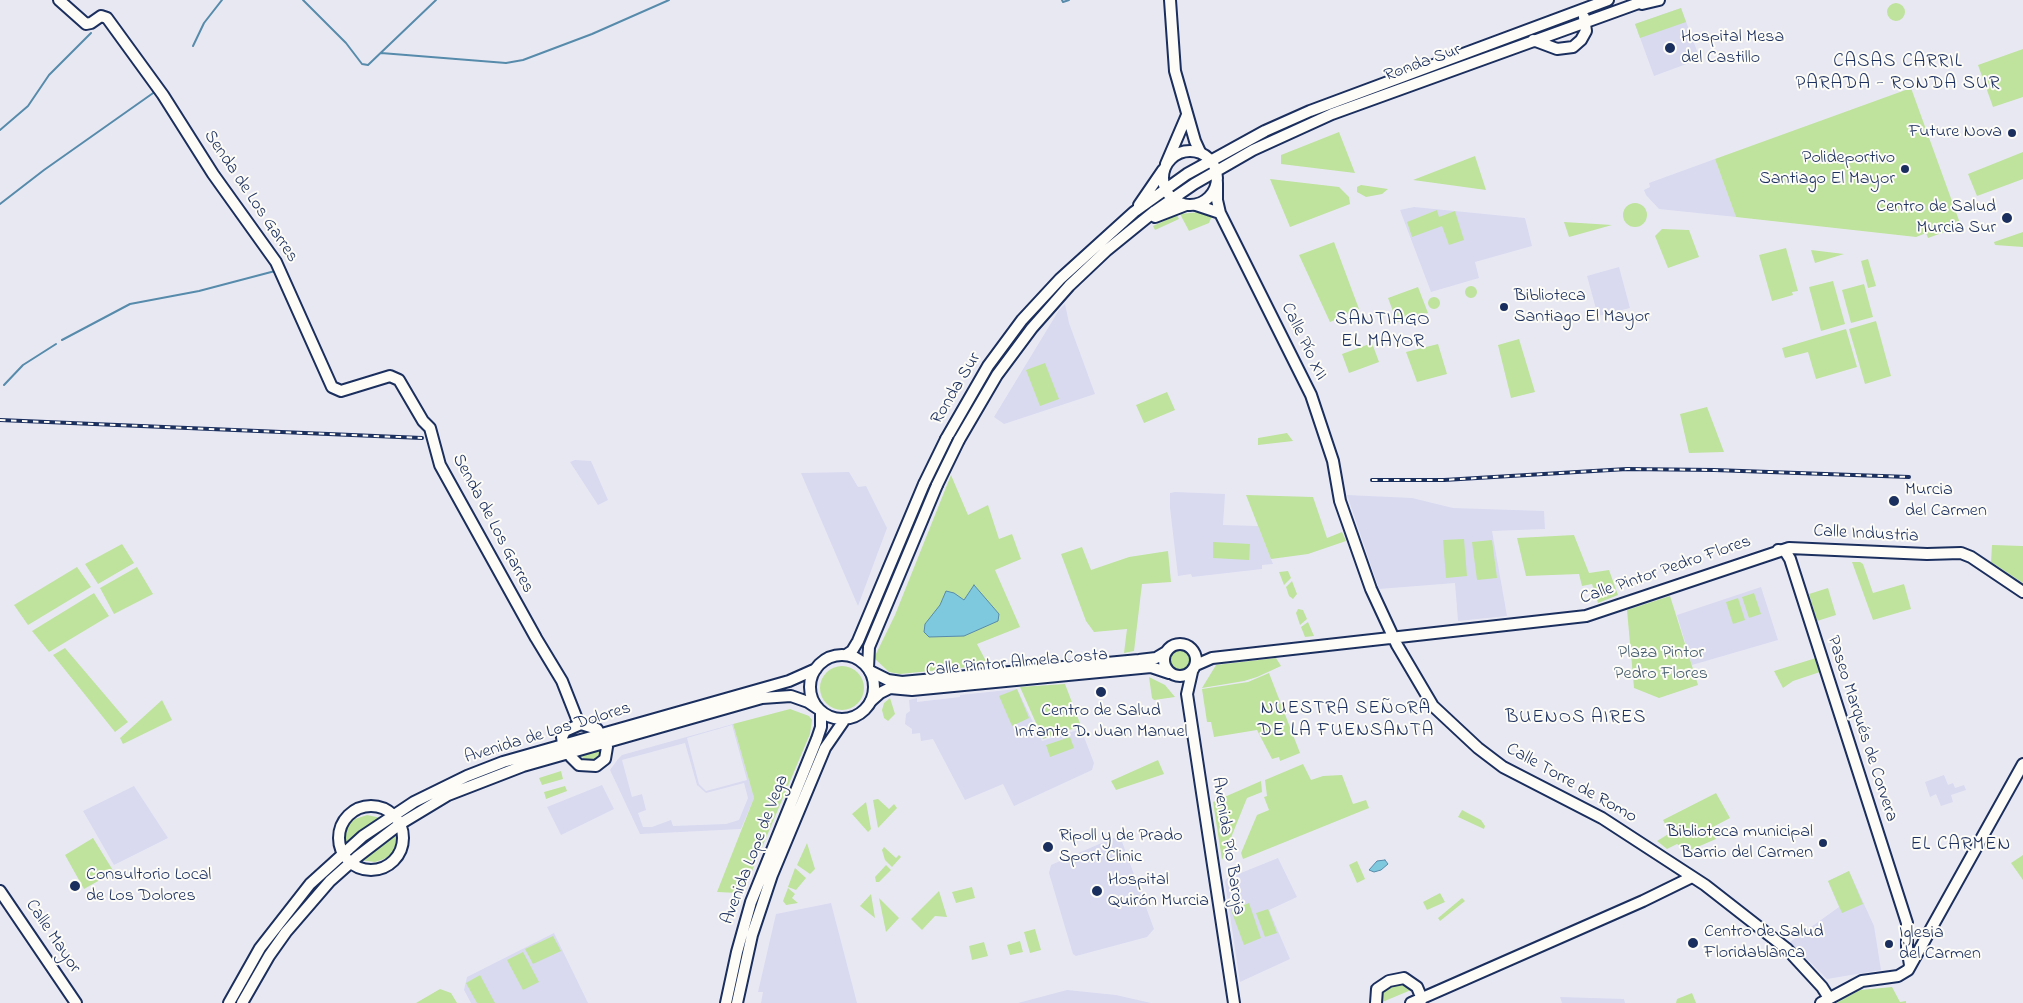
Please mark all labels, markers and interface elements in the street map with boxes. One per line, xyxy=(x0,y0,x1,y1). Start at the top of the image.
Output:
place label: Hospital Mesa del Castillo xyxy=(1681,27,1784,70)
street label: Ronda Sur xyxy=(1382,40,1464,88)
marker: Hospital Mesa del Castillo xyxy=(1663,41,1677,55)
district label: CASAS CARRIL PARADA - RONDA SUR xyxy=(1793,52,2003,96)
place label: Future Nova xyxy=(1909,122,2002,144)
street label: Senda de Los Garres xyxy=(198,127,302,267)
marker: Future Nova xyxy=(2006,127,2018,139)
place label: Polideportivo Santiago El Mayor xyxy=(1759,148,1895,190)
marker: Polideportivo Santiago El Mayor xyxy=(1899,163,1911,175)
place label: Centro de Salud Murcia Sur xyxy=(1876,197,1996,240)
marker: Centro de Salud Murcia Sur xyxy=(2000,211,2014,225)
place label: Biblioteca Santiago El Mayor xyxy=(1514,286,1650,328)
street label: Calle Pío XII xyxy=(1275,300,1331,384)
marker: Biblioteca Santiago El Mayor xyxy=(1498,301,1510,313)
district label: SANTIAGO EL MAYOR xyxy=(1334,310,1432,354)
street label: Ronda Sur xyxy=(927,349,987,429)
street label: Senda de Los Garres xyxy=(446,451,538,597)
place label: Murcia del Carmen xyxy=(1905,480,1987,522)
marker: Murcia del Carmen xyxy=(1887,494,1901,508)
street label: Calle Industria xyxy=(1813,521,1919,549)
street label: Calle Pintor Pedro Flores xyxy=(1578,532,1754,610)
street label: Paseo Marqués de Corvera xyxy=(1821,633,1901,825)
park label: Plaza Pintor Pedro Flores xyxy=(1614,643,1708,686)
street label: Calle Pintor Almela Costa xyxy=(925,645,1109,683)
marker: Centro de Salud Infante D. Juan Manuel xyxy=(1094,685,1108,699)
street label: Avenida de Los Dolores xyxy=(462,698,634,770)
district label: NUESTRA SEÑORA DE LA FUENSANTA xyxy=(1256,699,1436,743)
place label: Centro de Salud Infante D. Juan Manuel xyxy=(1014,701,1188,744)
district label: BUENOS AIRES xyxy=(1504,708,1648,730)
street label: Calle Torre de Romo xyxy=(1502,739,1640,829)
street label: Avenida Lope de Vega xyxy=(718,772,794,928)
street label: Avenida Pío Baroja xyxy=(1205,776,1249,916)
place label: Biblioteca municipal Barrio del Carmen xyxy=(1667,822,1813,864)
place label: Ripoll y de Prado Sport Clinic xyxy=(1059,826,1183,869)
district label: EL CARMEN xyxy=(1909,835,2013,857)
marker: Biblioteca municipal Barrio del Carmen xyxy=(1817,837,1829,849)
marker: Ripoll y de Prado Sport Clinic xyxy=(1041,840,1055,854)
place label: Consultorio Local de Los Dolores xyxy=(86,865,211,908)
place label: Hospital Quirón Murcia xyxy=(1108,870,1209,912)
marker: Consultorio Local de Los Dolores xyxy=(68,879,82,893)
marker: Hospital Quirón Murcia xyxy=(1090,884,1104,898)
street label: Calle Mayor xyxy=(19,896,85,978)
place label: Centro de Salud Floridablanca xyxy=(1704,922,1824,964)
place label: Iglesia del Carmen xyxy=(1899,923,1981,966)
marker: Centro de Salud Floridablanca xyxy=(1686,936,1700,950)
marker: Iglesia del Carmen xyxy=(1883,938,1895,950)

